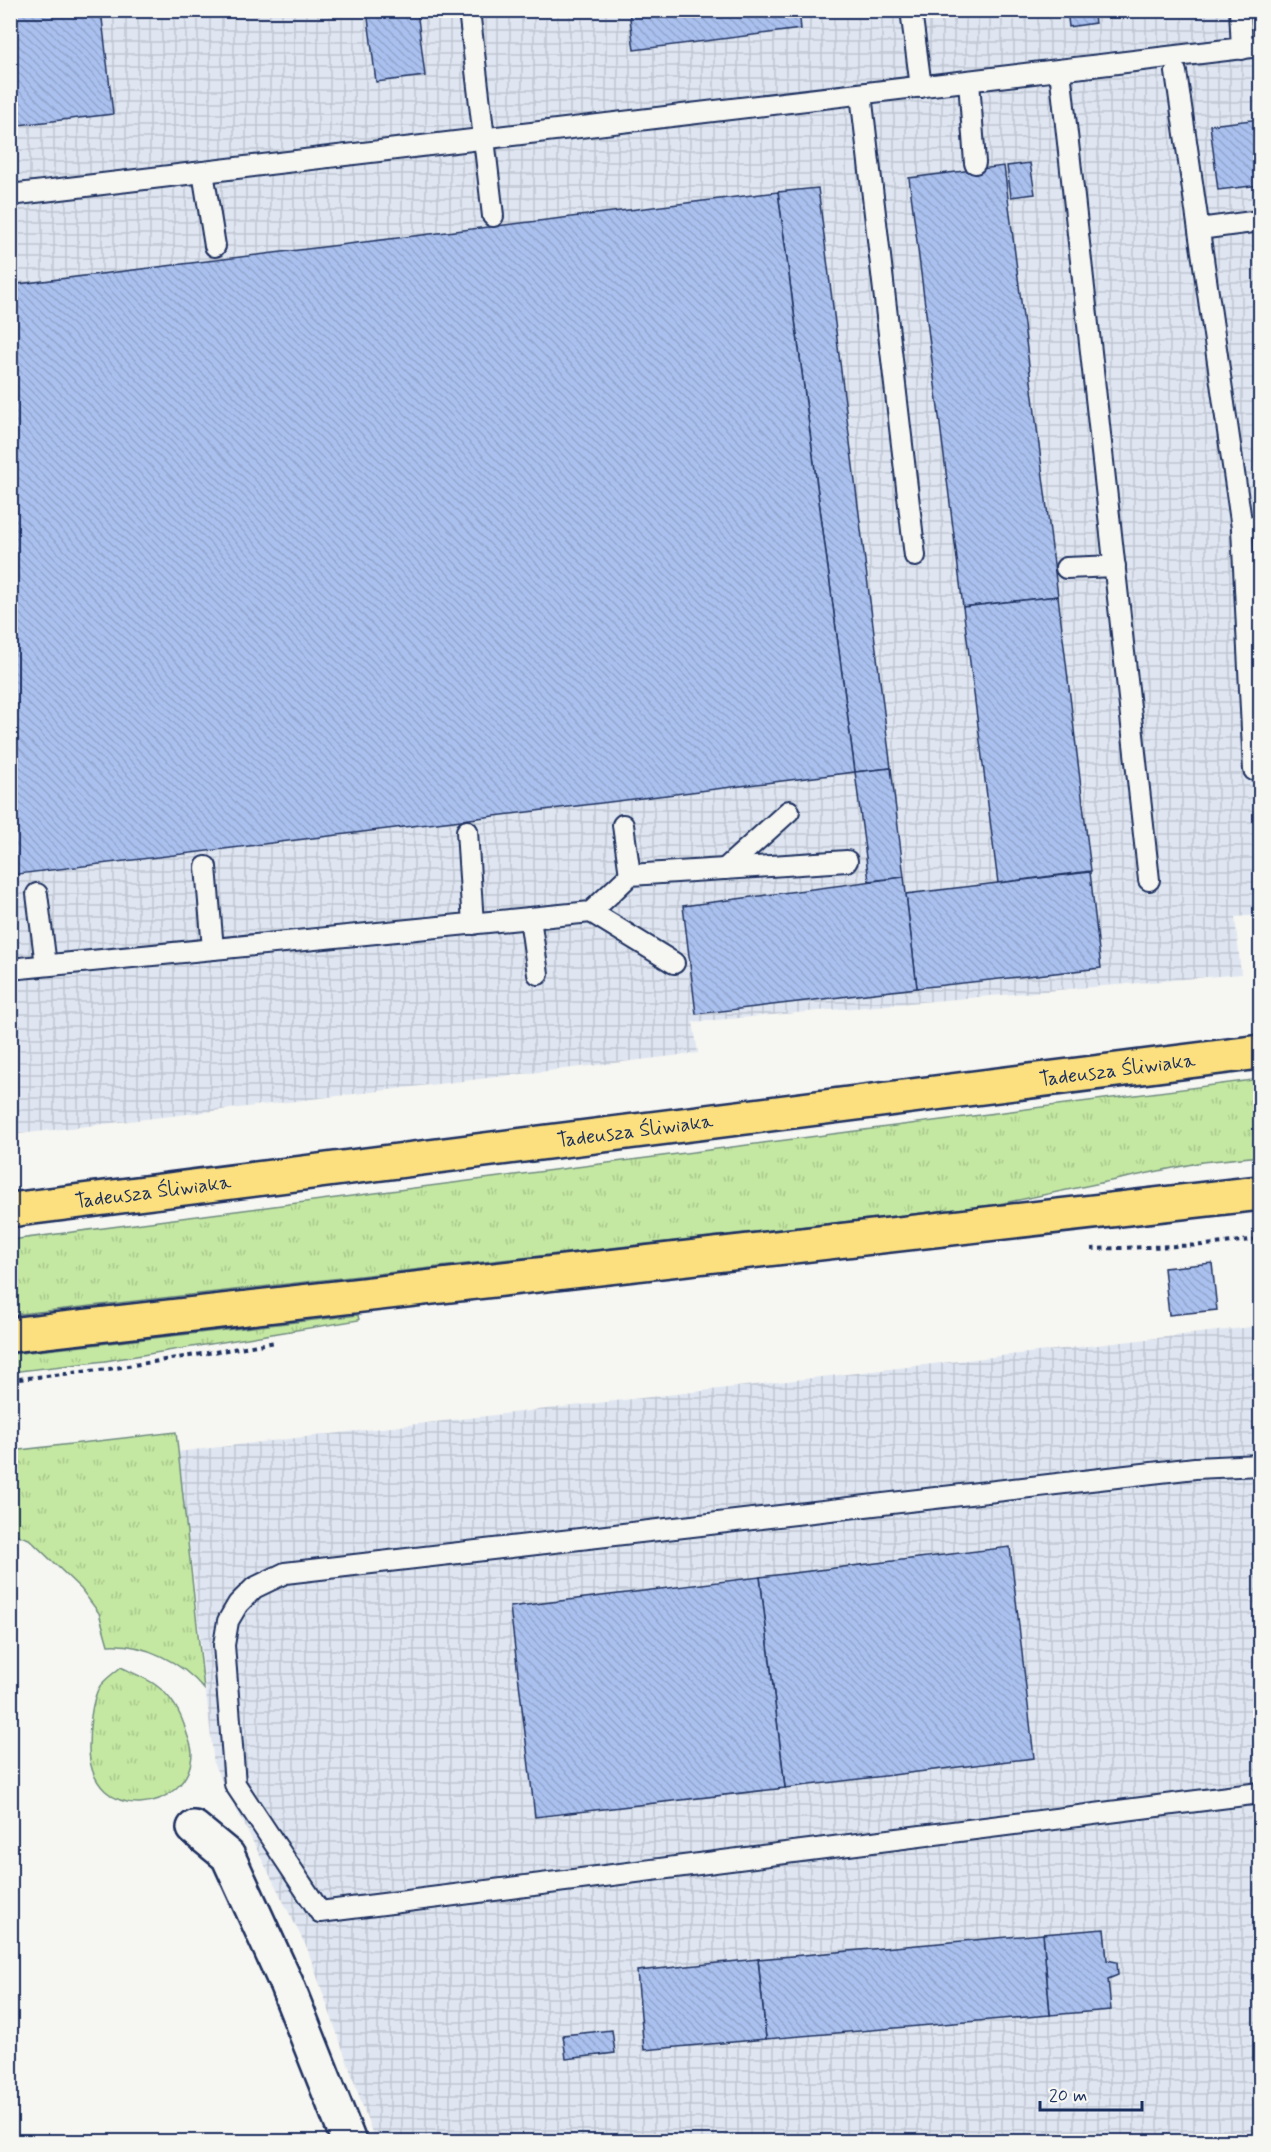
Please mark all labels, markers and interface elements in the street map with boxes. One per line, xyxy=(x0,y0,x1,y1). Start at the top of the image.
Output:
street label: Tadeusza Śliwiaka xyxy=(1038,1047,1198,1093)
street label: Tadeusza Śliwiaka xyxy=(555,1108,716,1154)
street label: Tadeusza Śliwiaka xyxy=(73,1169,234,1215)
scale bar xyxy=(1040,2074,1142,2112)
text: 20 m xyxy=(1049,2084,1087,2108)

